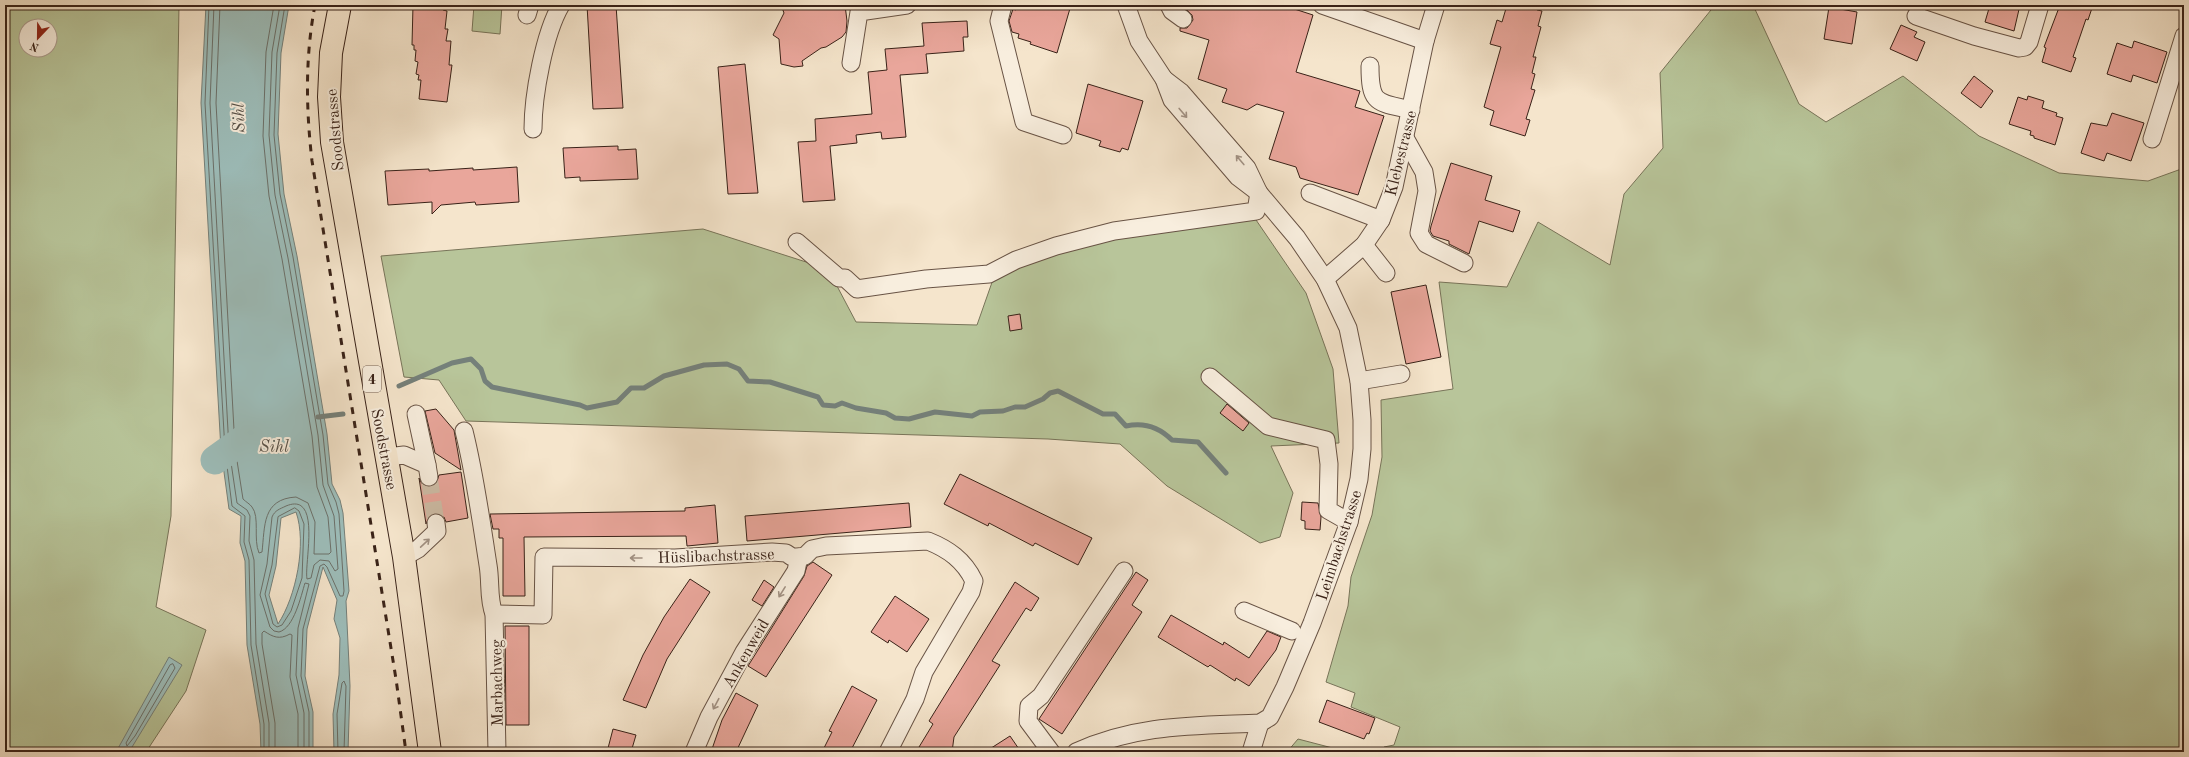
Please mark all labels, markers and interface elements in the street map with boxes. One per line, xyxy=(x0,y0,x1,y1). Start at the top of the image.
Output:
north arrow xyxy=(18,18,58,58)
text: N xyxy=(28,39,41,53)
street label: Soodstrasse xyxy=(324,88,348,172)
water label: Sihl xyxy=(230,103,249,133)
one-way arrow xyxy=(1179,107,1188,118)
street label: Klebestrasse xyxy=(1384,109,1420,198)
one-way arrow xyxy=(1235,154,1244,165)
road number: 4 xyxy=(363,366,381,392)
street label: Soodstrasse xyxy=(367,407,399,491)
water label: Sihl xyxy=(259,439,289,456)
street label: Leimbachstrasse xyxy=(1315,488,1365,603)
one-way arrow xyxy=(420,538,430,548)
street label: Hüslibachstrasse xyxy=(657,547,775,567)
one-way arrow xyxy=(630,554,643,562)
one-way arrow xyxy=(778,586,786,598)
street label: Ankenweid xyxy=(721,617,773,691)
street label: Marbachweg xyxy=(489,639,507,727)
one-way arrow xyxy=(712,697,719,709)

